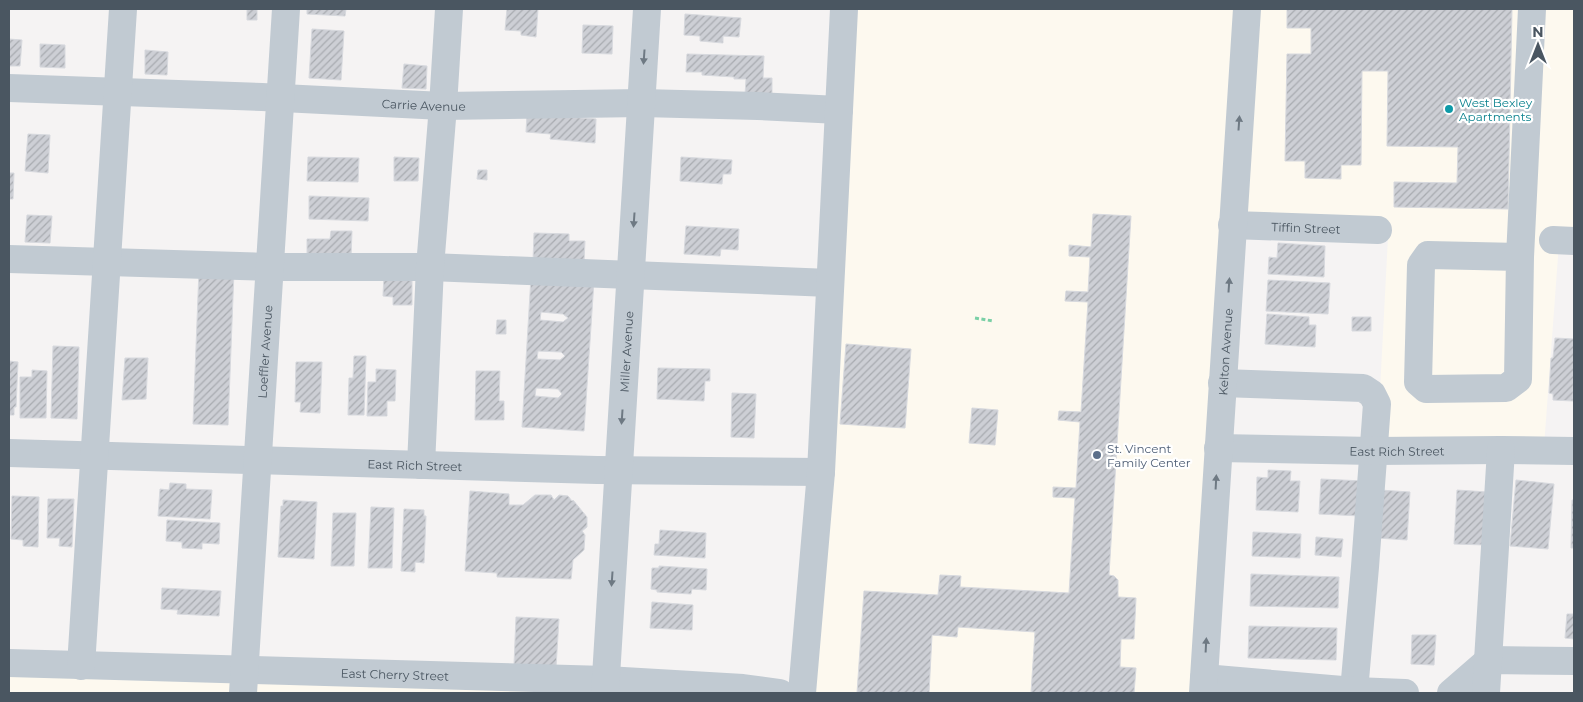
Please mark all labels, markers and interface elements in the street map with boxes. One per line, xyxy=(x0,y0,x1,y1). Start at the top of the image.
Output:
north arrow xyxy=(1513,20,1563,70)
text: N xyxy=(1532,23,1544,41)
one-way arrow xyxy=(640,50,648,66)
street label: Carrie Avenue xyxy=(381,95,466,114)
place label: West Bexley Apartments xyxy=(1459,95,1533,124)
marker: West Bexley Apartments xyxy=(1443,103,1455,115)
one-way arrow xyxy=(1235,115,1243,131)
one-way arrow xyxy=(630,212,638,228)
street label: Tiffin Street xyxy=(1271,219,1341,236)
one-way arrow xyxy=(1225,277,1233,293)
street label: Loeffler Avenue xyxy=(254,304,275,399)
street label: Kelton Avenue xyxy=(1215,308,1235,396)
street label: Miller Avenue xyxy=(616,310,636,393)
one-way arrow xyxy=(618,409,626,425)
place label: St. Vincent Family Center xyxy=(1107,441,1191,470)
street label: East Rich Street xyxy=(1349,443,1445,459)
marker: St. Vincent Family Center xyxy=(1091,449,1103,461)
street label: East Rich Street xyxy=(367,456,463,474)
one-way arrow xyxy=(1212,474,1220,490)
one-way arrow xyxy=(608,571,616,587)
one-way arrow xyxy=(1203,636,1211,652)
street label: East Cherry Street xyxy=(341,665,449,683)

